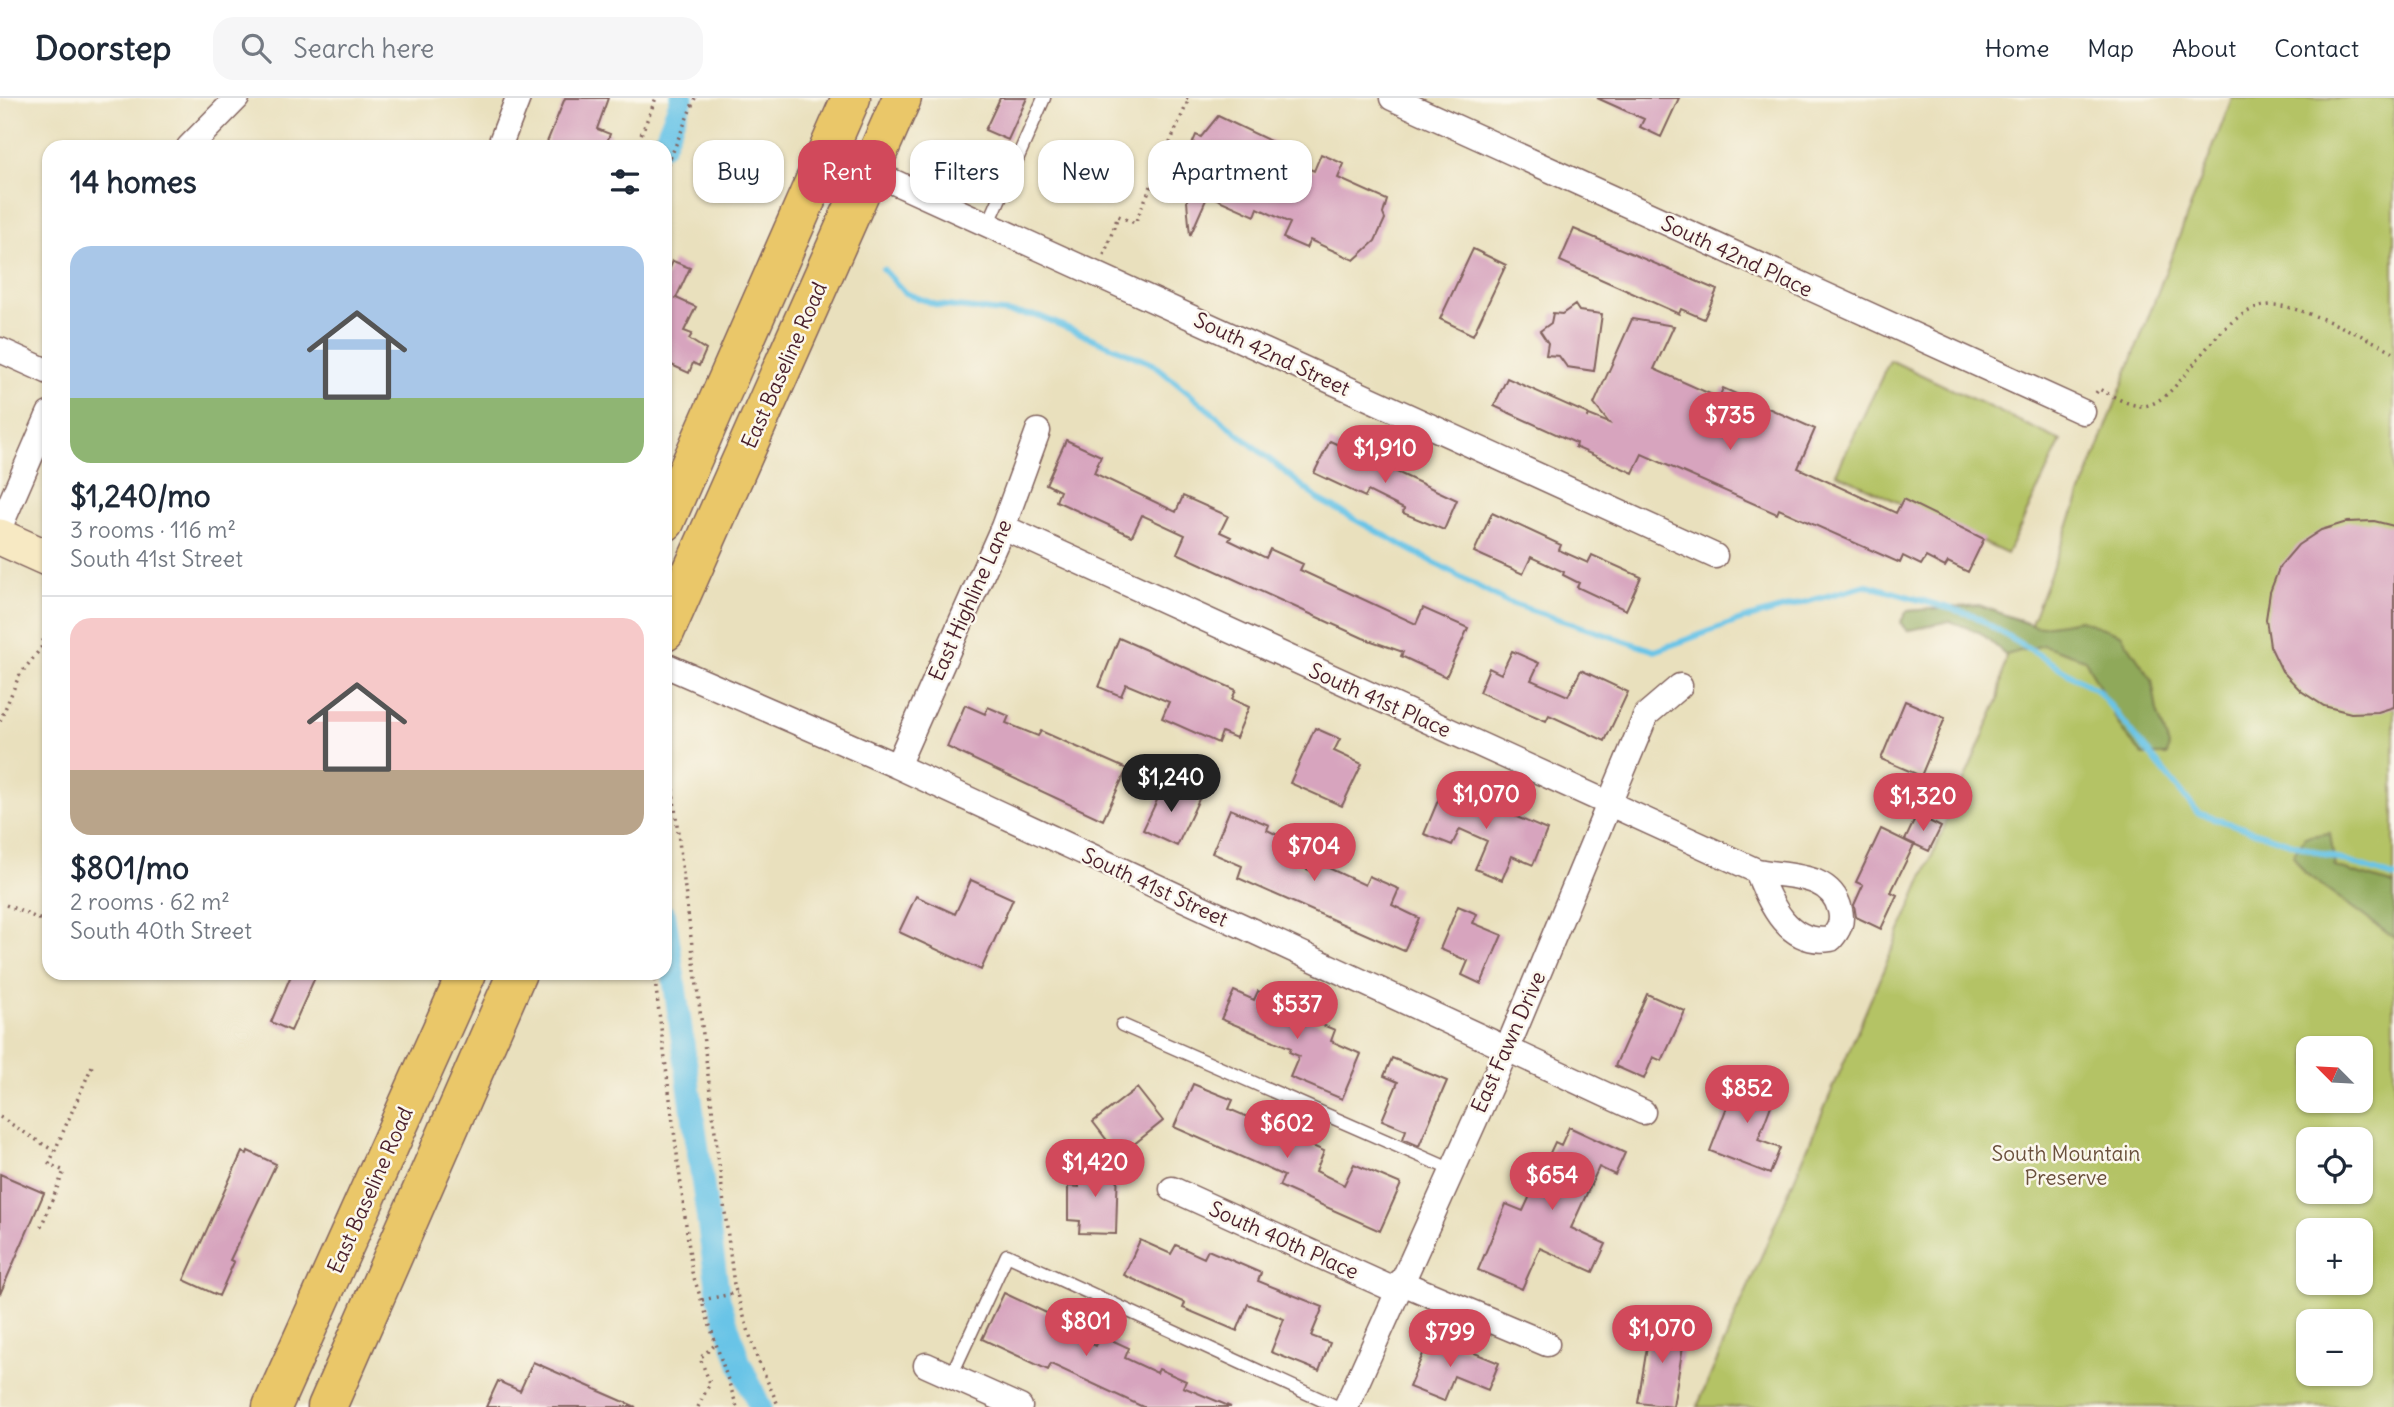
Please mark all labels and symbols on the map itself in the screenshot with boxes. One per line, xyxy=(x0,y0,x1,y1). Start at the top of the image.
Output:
street label: South 42nd Place xyxy=(1657,209,1817,303)
street label: East Baseline Road xyxy=(735,278,833,452)
street label: South 42nd Street xyxy=(1190,306,1354,402)
pin: $735 xyxy=(1689,392,1771,452)
pin: $1,910 xyxy=(1328,426,1442,485)
street label: East Highline Lane xyxy=(922,515,1018,685)
street label: South 41st Place xyxy=(1305,657,1455,743)
pin: $1,240 xyxy=(1114,754,1228,814)
pin: $1,070 xyxy=(1429,772,1543,831)
pin: $1,320 xyxy=(1866,774,1980,833)
pin: $704 xyxy=(1273,824,1355,883)
street label: South 41st Street xyxy=(1078,841,1232,933)
street label: East Fawn Drive xyxy=(1465,967,1551,1117)
pin: $537 xyxy=(1256,982,1338,1041)
north arrow xyxy=(2296,1036,2373,1113)
pin: $852 xyxy=(1706,1066,1788,1125)
pin: $602 xyxy=(1246,1100,1328,1160)
street label: East Baseline Road xyxy=(321,1103,419,1277)
pin: $1,420 xyxy=(1038,1140,1152,1199)
park label: South Mountain Preserve xyxy=(1992,1140,2140,1191)
pin: $654 xyxy=(1511,1152,1593,1212)
street label: South 40th Place xyxy=(1205,1195,1363,1285)
pin: $801 xyxy=(1045,1298,1127,1358)
pin: $1,070 xyxy=(1605,1306,1719,1365)
pin: $799 xyxy=(1409,1310,1491,1369)

